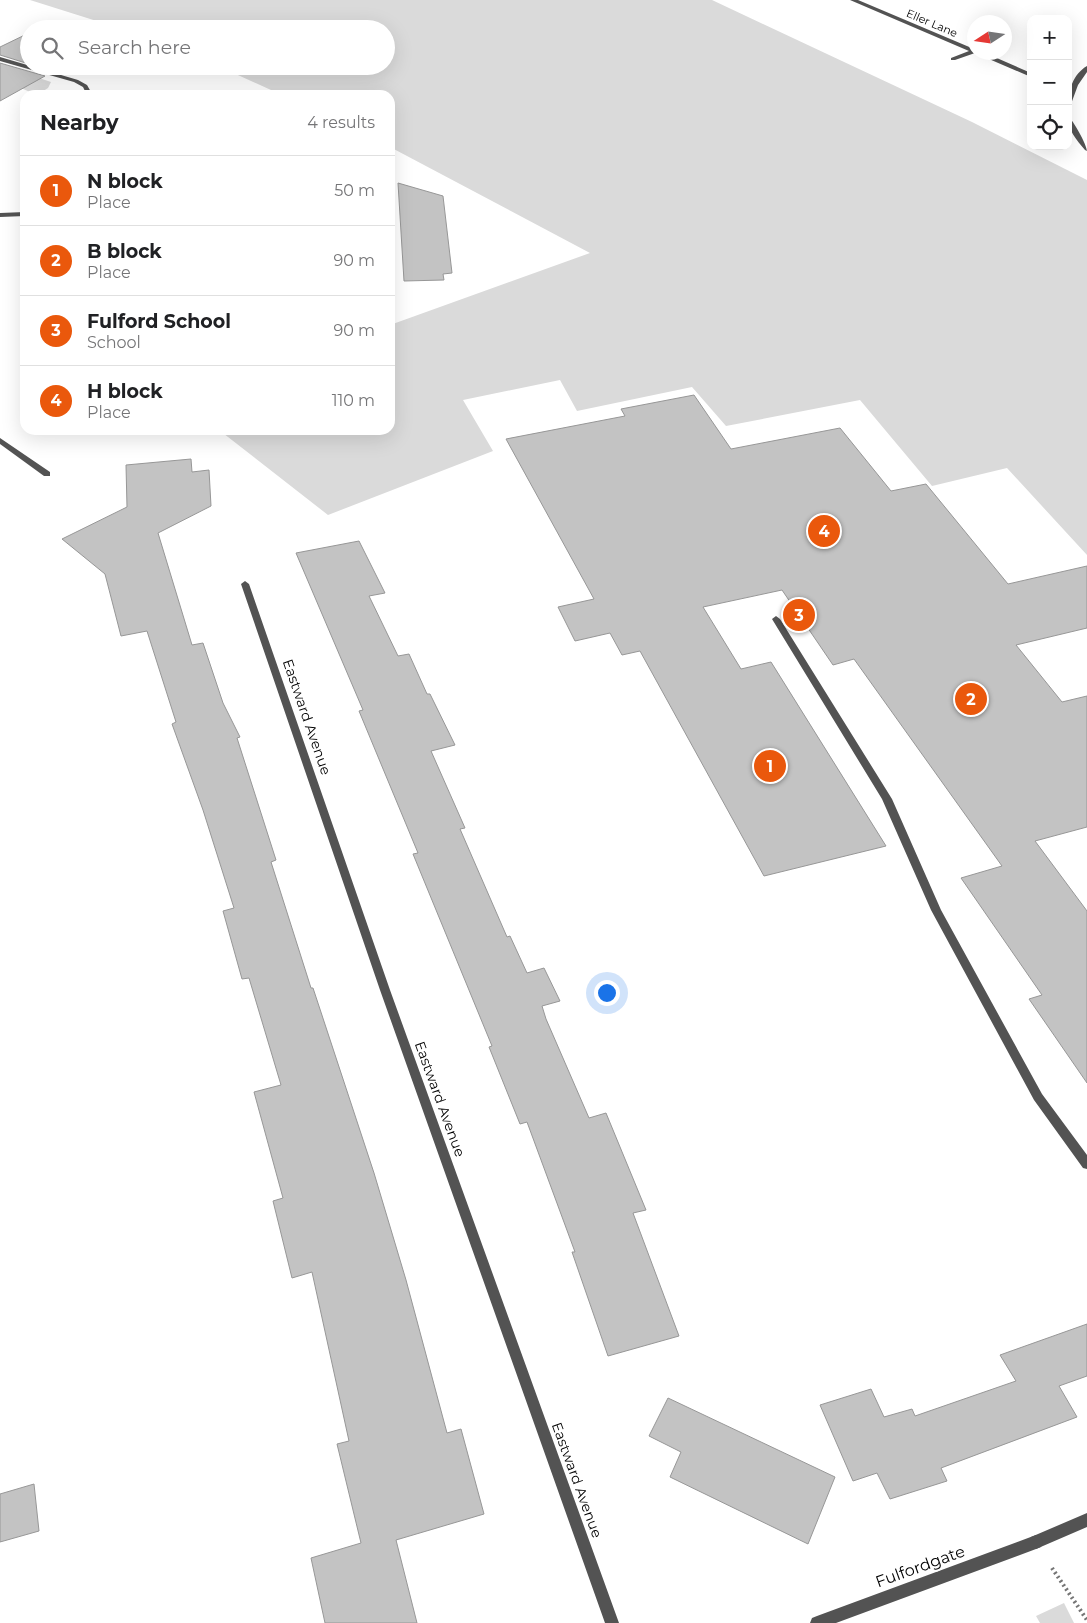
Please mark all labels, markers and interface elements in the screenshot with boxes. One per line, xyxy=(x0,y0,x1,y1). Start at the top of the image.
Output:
street label: Eller Lane xyxy=(904,6,960,40)
north arrow xyxy=(967,15,1012,60)
map controls xyxy=(1027,15,1072,150)
button: + xyxy=(1027,15,1072,60)
search box xyxy=(20,20,395,75)
icon: search xyxy=(38,34,66,62)
text: Search here xyxy=(78,36,191,59)
button: − xyxy=(1027,60,1072,105)
button: locate xyxy=(1027,105,1072,150)
text: Nearby xyxy=(40,110,119,135)
text: 4 results xyxy=(307,113,375,132)
text: N block xyxy=(87,170,163,193)
text: 1 xyxy=(53,181,59,200)
text: 50 m xyxy=(334,181,375,200)
text: Place xyxy=(87,193,131,212)
text: B block xyxy=(87,240,162,263)
text: 2 xyxy=(51,251,61,270)
text: 90 m xyxy=(333,251,375,270)
text: Place xyxy=(87,263,131,282)
text: Fulford School xyxy=(87,310,231,333)
text: 3 xyxy=(51,321,61,340)
text: 90 m xyxy=(333,321,375,340)
text: School xyxy=(87,333,141,352)
text: H block xyxy=(87,380,163,403)
text: 4 xyxy=(50,391,62,410)
text: 110 m xyxy=(332,391,375,410)
text: Place xyxy=(87,403,131,422)
pin: 4 xyxy=(808,512,840,550)
pin: 3 xyxy=(783,596,815,634)
street label: Eastward Avenue xyxy=(279,657,335,777)
pin: 2 xyxy=(955,680,987,718)
pin: 1 xyxy=(754,747,786,785)
your location xyxy=(594,980,620,1006)
street label: Eastward Avenue xyxy=(411,1039,469,1159)
street label: Eastward Avenue xyxy=(548,1420,606,1540)
street label: Fulfordgate xyxy=(873,1542,967,1591)

